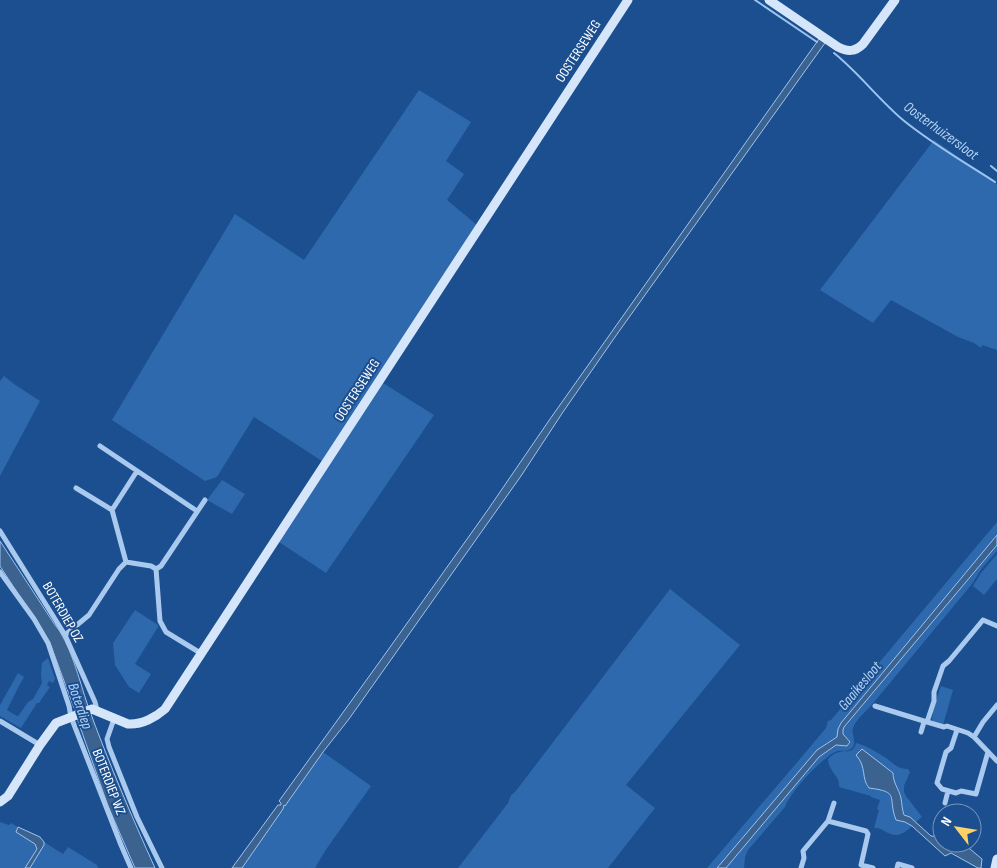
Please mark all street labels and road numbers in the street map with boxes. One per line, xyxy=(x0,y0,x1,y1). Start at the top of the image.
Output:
street label: OOSTERSEWEG xyxy=(552,17,604,85)
street label: OOSTERSEWEG xyxy=(331,356,383,424)
street label: BOTERDIEP OZ xyxy=(39,579,87,645)
street label: BOTERDIEP WZ xyxy=(89,747,129,818)

